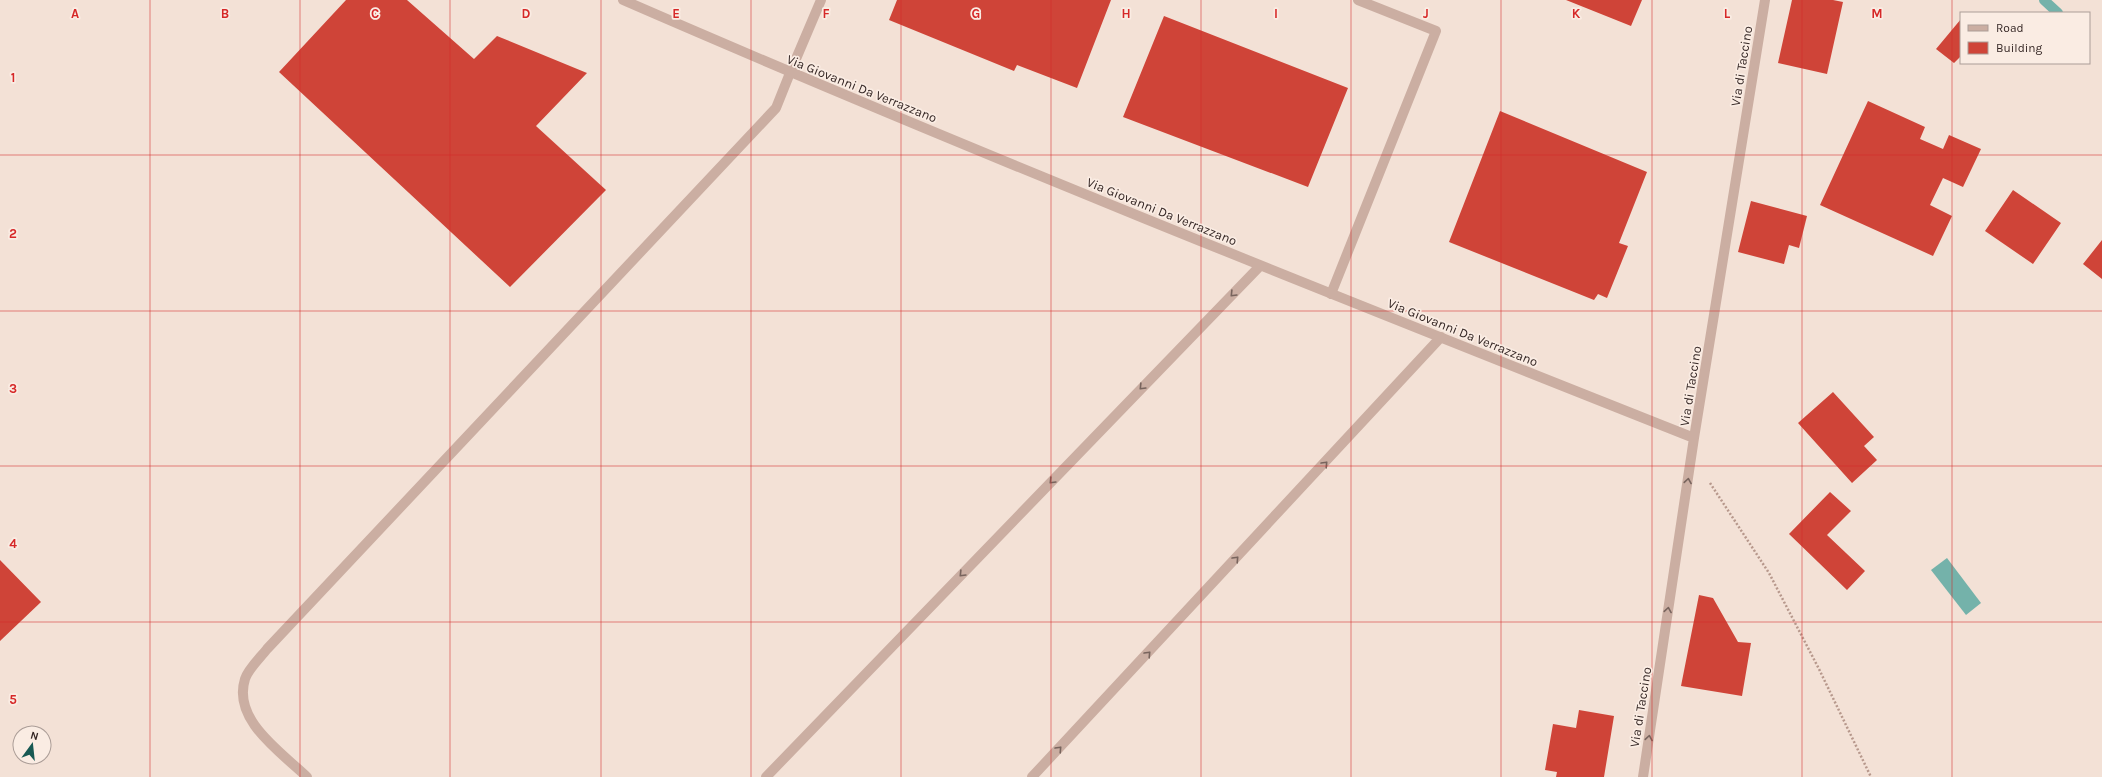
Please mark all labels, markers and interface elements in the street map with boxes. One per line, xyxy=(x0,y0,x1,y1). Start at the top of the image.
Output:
text: A xyxy=(71,6,79,21)
text: B xyxy=(221,6,229,21)
text: C xyxy=(371,6,379,21)
text: D xyxy=(522,6,531,21)
text: E xyxy=(672,6,680,21)
text: F xyxy=(822,6,830,21)
text: G xyxy=(972,6,980,21)
text: H xyxy=(1121,6,1131,21)
text: I xyxy=(1274,6,1278,21)
text: J xyxy=(1423,6,1429,21)
text: K xyxy=(1572,6,1581,21)
text: L xyxy=(1724,6,1731,21)
text: M xyxy=(1871,6,1883,21)
legend xyxy=(1960,12,2090,64)
text: Road xyxy=(1996,21,2024,35)
street label: Via di Taccino xyxy=(1728,25,1755,107)
text: Building xyxy=(1996,41,2043,55)
street label: Via Giovanni Da Verrazzano xyxy=(785,51,939,125)
text: 1 xyxy=(11,70,15,85)
street label: Via Giovanni Da Verrazzano xyxy=(1085,174,1239,248)
text: 2 xyxy=(9,226,17,241)
one-way arrow xyxy=(1230,289,1237,297)
street label: Via Giovanni Da Verrazzano xyxy=(1386,295,1540,369)
street label: Via di Taccino xyxy=(1677,345,1704,427)
text: 3 xyxy=(9,381,17,396)
one-way arrow xyxy=(1139,382,1147,390)
one-way arrow xyxy=(1320,461,1328,469)
one-way arrow xyxy=(1049,476,1057,484)
one-way arrow xyxy=(1683,478,1692,484)
text: 4 xyxy=(9,536,17,551)
one-way arrow xyxy=(1232,556,1239,563)
one-way arrow xyxy=(959,569,967,577)
one-way arrow xyxy=(1663,607,1672,613)
one-way arrow xyxy=(1143,651,1150,658)
street label: Via di Taccino xyxy=(1627,666,1654,748)
text: 5 xyxy=(9,692,17,707)
north arrow xyxy=(12,725,52,765)
text: N xyxy=(29,729,40,743)
one-way arrow xyxy=(1644,735,1653,742)
one-way arrow xyxy=(1054,746,1061,753)

